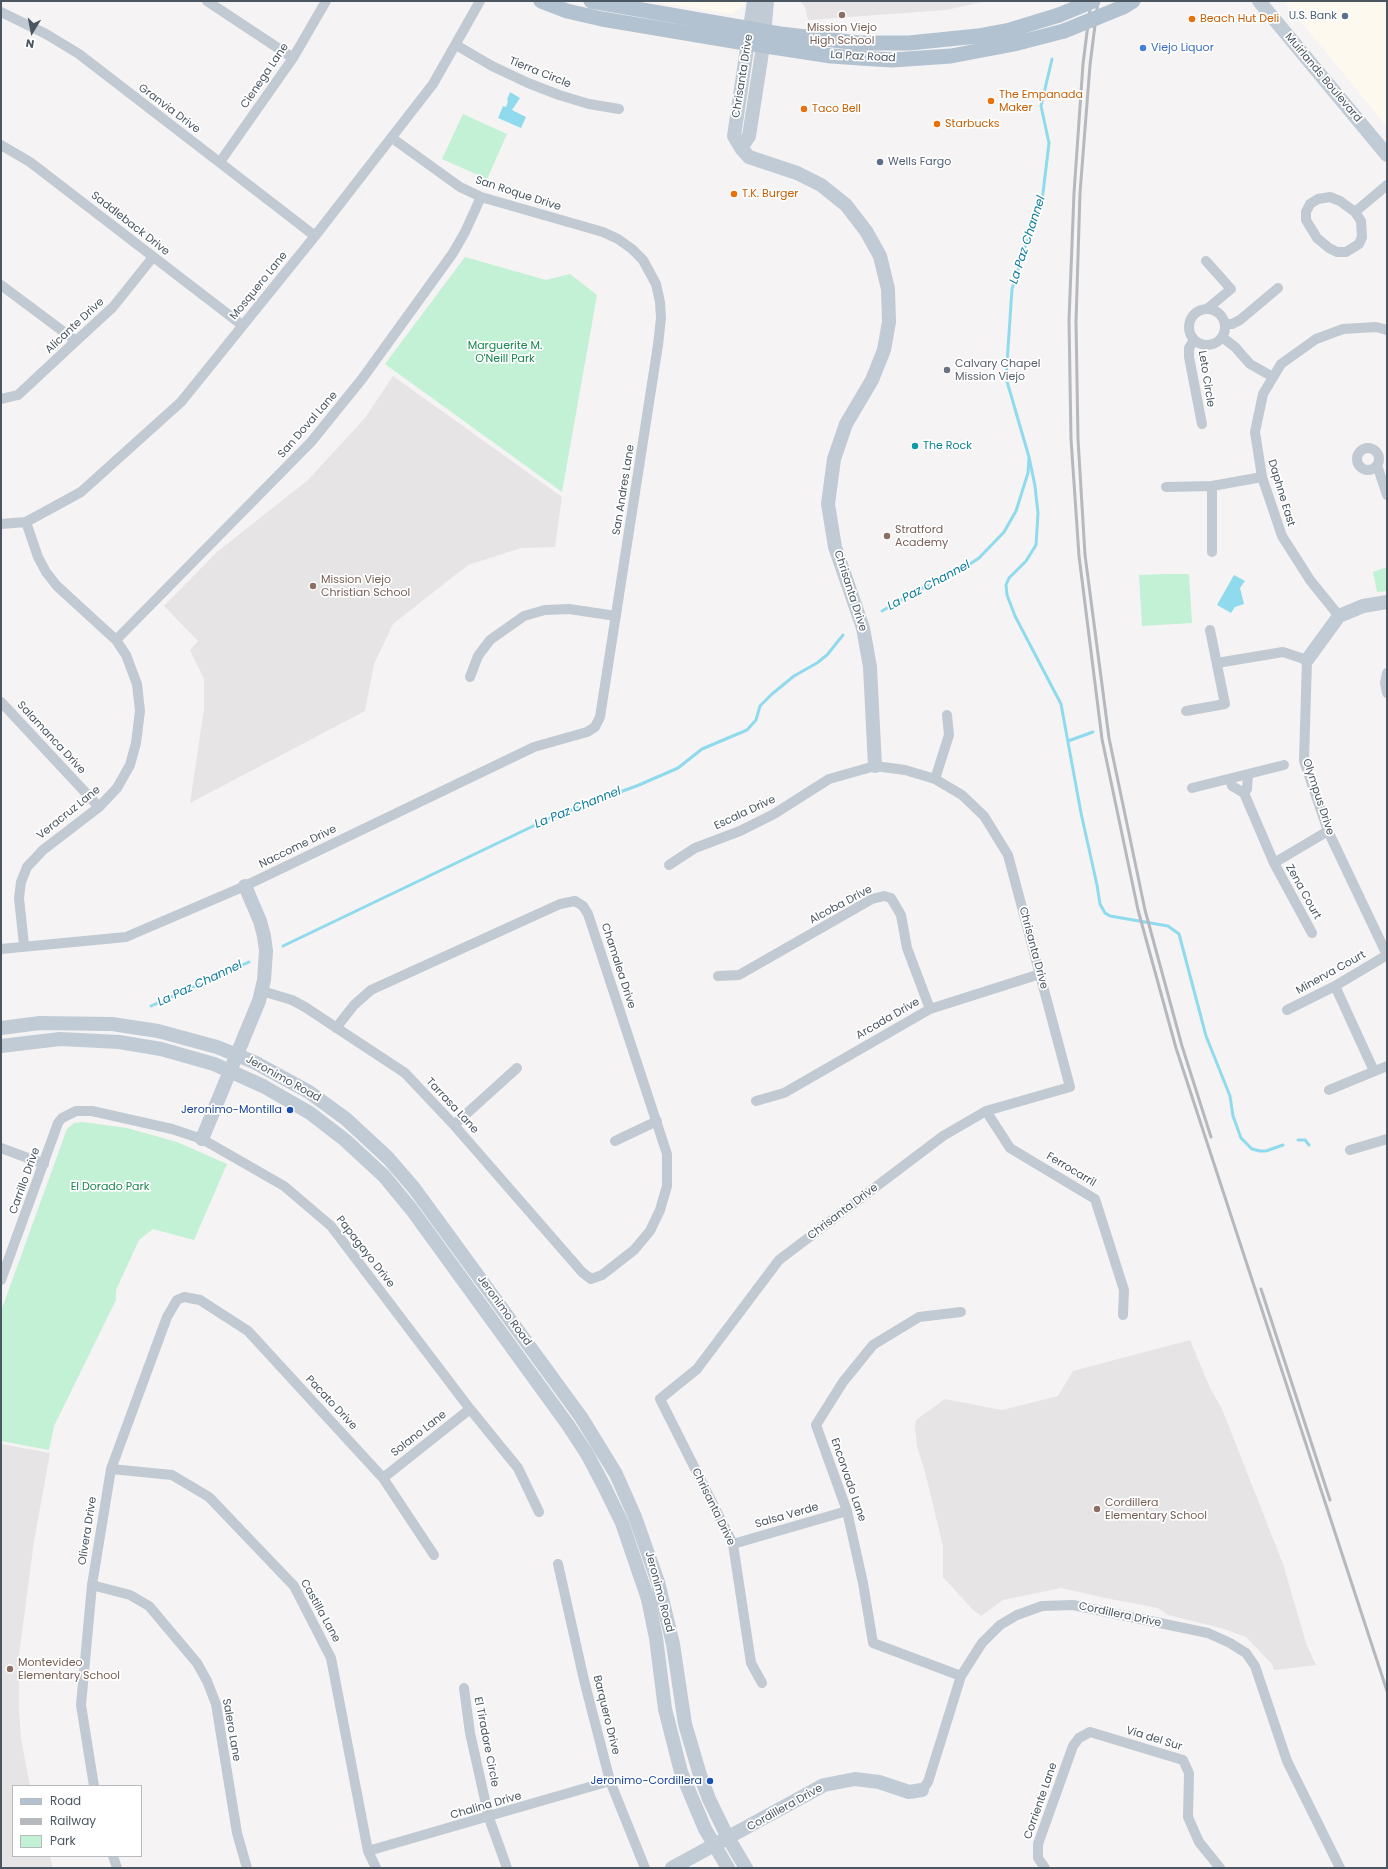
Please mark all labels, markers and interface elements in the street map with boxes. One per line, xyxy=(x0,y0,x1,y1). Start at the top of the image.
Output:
place label: U.S. Bank xyxy=(1289,9,1337,23)
marker: Mission Viejo High School xyxy=(837,10,847,20)
marker: U.S. Bank xyxy=(1340,11,1350,21)
north arrow xyxy=(12,12,52,52)
place label: Beach Hut Deli xyxy=(1200,12,1279,26)
marker: Beach Hut Deli xyxy=(1187,14,1197,24)
place label: Mission Viejo High School xyxy=(807,21,877,47)
street label: Muirlands Boulevard xyxy=(1282,31,1364,125)
street label: Chrisanta Drive xyxy=(730,33,756,119)
text: N xyxy=(24,35,35,52)
street label: Cienega Lane xyxy=(238,41,292,111)
place label: Viejo Liquor xyxy=(1151,41,1214,55)
marker: Viejo Liquor xyxy=(1138,43,1148,53)
street label: La Paz Road xyxy=(830,49,896,65)
street label: Tierra Circle xyxy=(507,55,573,91)
street label: Granvia Drive xyxy=(135,81,203,137)
place label: The Empanada Maker xyxy=(999,88,1083,114)
marker: The Empanada Maker xyxy=(986,96,996,106)
place label: Taco Bell xyxy=(812,102,861,116)
marker: Taco Bell xyxy=(799,104,809,114)
place label: Starbucks xyxy=(945,117,1000,131)
marker: Starbucks xyxy=(932,119,942,129)
place label: Wells Fargo xyxy=(888,155,951,169)
marker: Wells Fargo xyxy=(875,157,885,167)
street label: San Roque Drive xyxy=(473,174,563,214)
place label: T.K. Burger xyxy=(742,187,798,201)
street label: Saddleback Drive xyxy=(88,189,172,259)
marker: T.K. Burger xyxy=(729,189,739,199)
water label: La Paz Channel xyxy=(1007,194,1049,286)
street label: Mosquero Lane xyxy=(228,249,290,323)
street label: Alicante Drive xyxy=(43,295,107,357)
park label: Marguerite M. O'Neill Park xyxy=(468,339,542,365)
street label: Leto Circle xyxy=(1195,350,1217,408)
place label: Calvary Chapel Mission Viejo xyxy=(955,357,1040,383)
marker: Calvary Chapel Mission Viejo xyxy=(942,365,952,375)
street label: San Doval Lane xyxy=(275,389,341,461)
place label: The Rock xyxy=(923,439,972,453)
marker: The Rock xyxy=(910,441,920,451)
street label: San Andres Lane xyxy=(610,444,638,536)
street label: Daphne East xyxy=(1265,458,1297,528)
place label: Stratford Academy xyxy=(895,523,948,549)
marker: Stratford Academy xyxy=(882,531,892,541)
street label: Chrisanta Drive xyxy=(831,549,869,633)
water label: La Paz Channel xyxy=(885,558,973,614)
place label: Mission Viejo Christian School xyxy=(321,573,410,599)
marker: Mission Viejo Christian School xyxy=(308,581,318,591)
street label: Salamanca Drive xyxy=(14,699,88,777)
street label: Olympus Drive xyxy=(1299,757,1337,837)
street label: Veracruz Lane xyxy=(35,783,103,843)
water label: La Paz Channel xyxy=(533,784,623,832)
street label: Escala Drive xyxy=(712,793,778,833)
street label: Naccome Drive xyxy=(257,823,339,871)
street label: Zena Court xyxy=(1282,862,1324,922)
street label: Alcoba Drive xyxy=(807,883,875,927)
street label: Chrisanta Drive xyxy=(1016,905,1050,991)
street label: Chamalea Drive xyxy=(598,922,638,1010)
street label: Minerva Court xyxy=(1294,948,1368,998)
water label: La Paz Channel xyxy=(155,958,245,1010)
street label: Arcada Drive xyxy=(854,996,922,1042)
street label: Jeronimo Road xyxy=(243,1053,323,1105)
street label: Tarrasa Lane xyxy=(423,1075,481,1137)
place label: Jeronimo-Montilla xyxy=(181,1103,282,1117)
marker: Jeronimo-Montilla xyxy=(285,1105,295,1115)
street label: Carrillo Drive xyxy=(7,1146,43,1216)
street label: Ferrocarril xyxy=(1044,1150,1098,1190)
park label: El Dorado Park xyxy=(71,1180,149,1194)
street label: Chrisanta Drive xyxy=(805,1181,881,1243)
street label: Papagayo Drive xyxy=(333,1214,397,1290)
street label: Jeronimo Road xyxy=(474,1273,534,1349)
street label: Pacato Drive xyxy=(302,1373,360,1433)
street label: Solano Lane xyxy=(389,1408,449,1460)
street label: Encorvado Lane xyxy=(828,1436,868,1524)
street label: Chrisanta Drive xyxy=(689,1466,737,1548)
street label: Olivera Drive xyxy=(76,1496,100,1566)
place label: Cordillera Elementary School xyxy=(1105,1496,1207,1522)
street label: Salsa Verde xyxy=(754,1501,820,1531)
marker: Cordillera Elementary School xyxy=(1092,1504,1102,1514)
street label: Jeronimo Road xyxy=(642,1550,676,1634)
street label: Castilla Lane xyxy=(297,1577,343,1645)
street label: Cordillera Drive xyxy=(1078,1600,1162,1630)
place label: Montevideo Elementary School xyxy=(18,1656,120,1682)
marker: Montevideo Elementary School xyxy=(5,1664,15,1674)
street label: Barquero Drive xyxy=(590,1674,622,1756)
street label: El Tiradore Circle xyxy=(471,1696,501,1788)
street label: Salero Lane xyxy=(219,1698,243,1762)
street label: Via del Sur xyxy=(1124,1724,1184,1754)
street label: Corriente Lane xyxy=(1022,1761,1060,1841)
place label: Jeronimo-Cordillera xyxy=(590,1774,702,1788)
marker: Jeronimo-Cordillera xyxy=(705,1776,715,1786)
street label: Cordillera Drive xyxy=(745,1782,825,1834)
legend xyxy=(12,1785,142,1857)
street label: Chalina Drive xyxy=(449,1790,523,1822)
text: Road xyxy=(50,1792,81,1809)
text: Railway xyxy=(50,1812,96,1829)
text: Park xyxy=(50,1832,76,1849)

